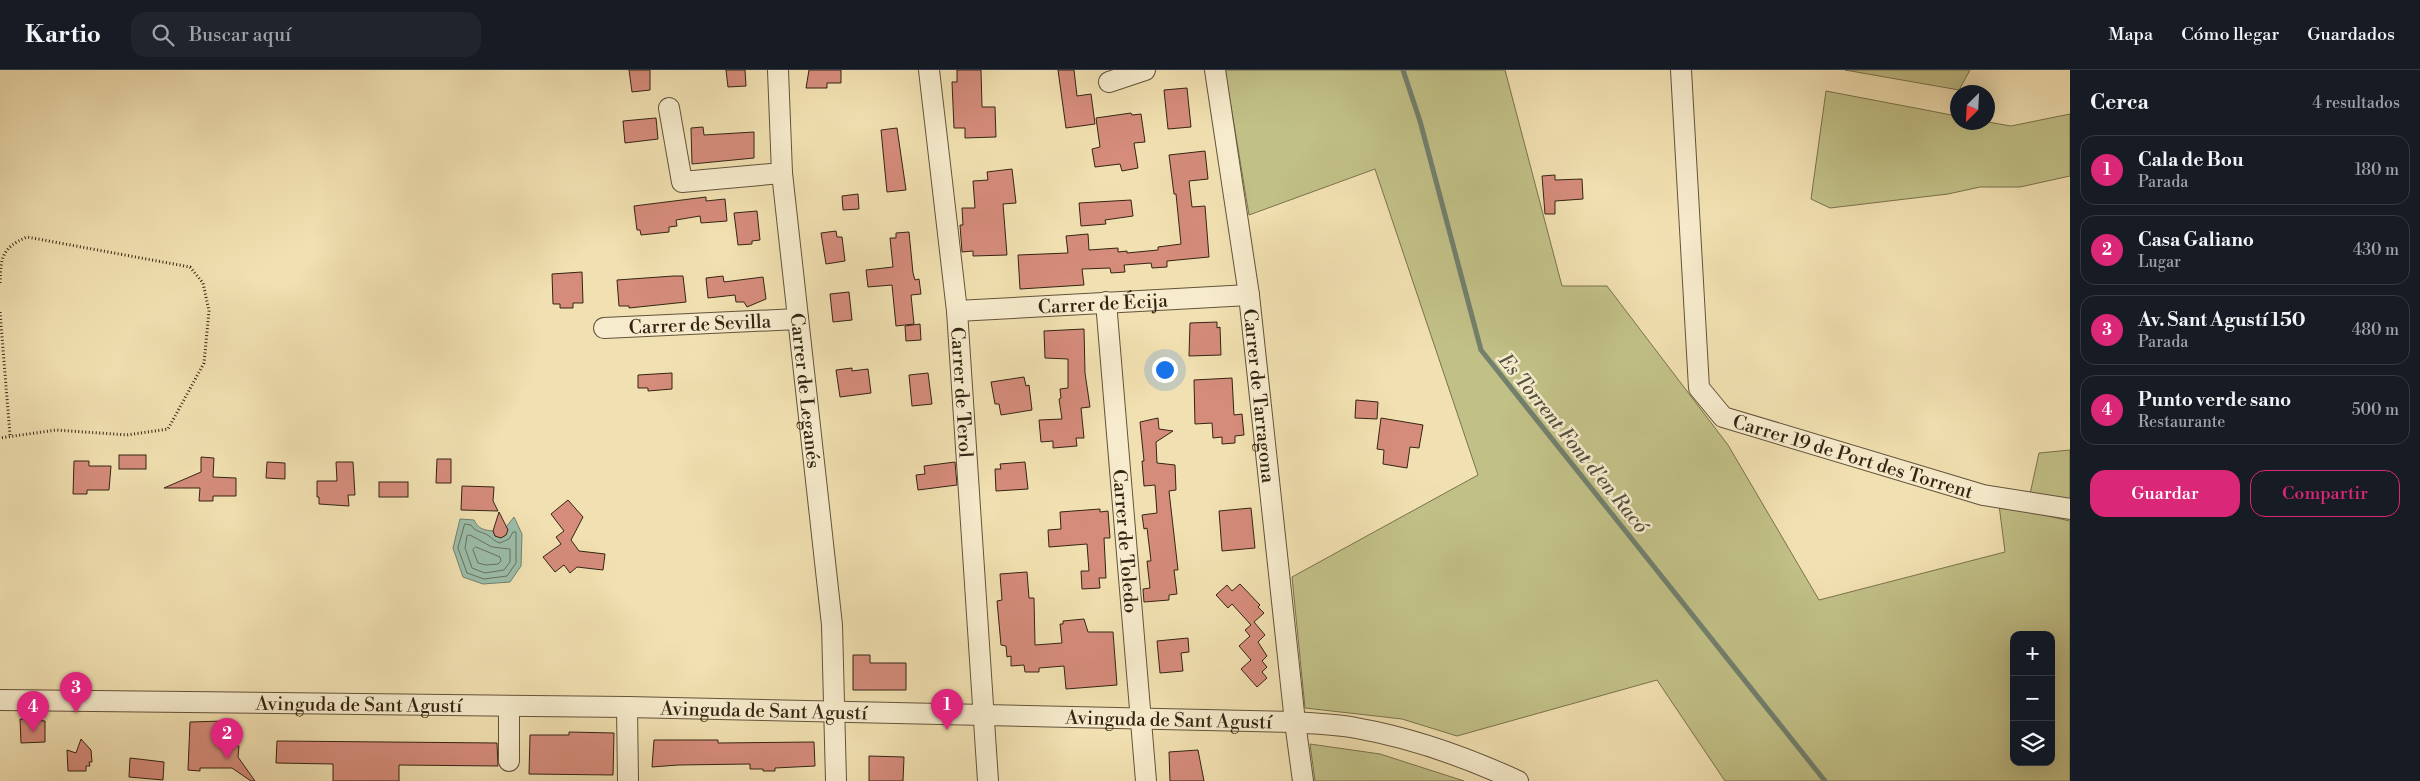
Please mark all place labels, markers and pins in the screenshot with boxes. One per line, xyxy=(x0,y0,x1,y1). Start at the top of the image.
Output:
pin: 3 xyxy=(60,672,92,713)
pin: 1 xyxy=(931,689,963,730)
pin: 4 xyxy=(17,691,49,732)
pin: 2 xyxy=(211,718,243,759)

